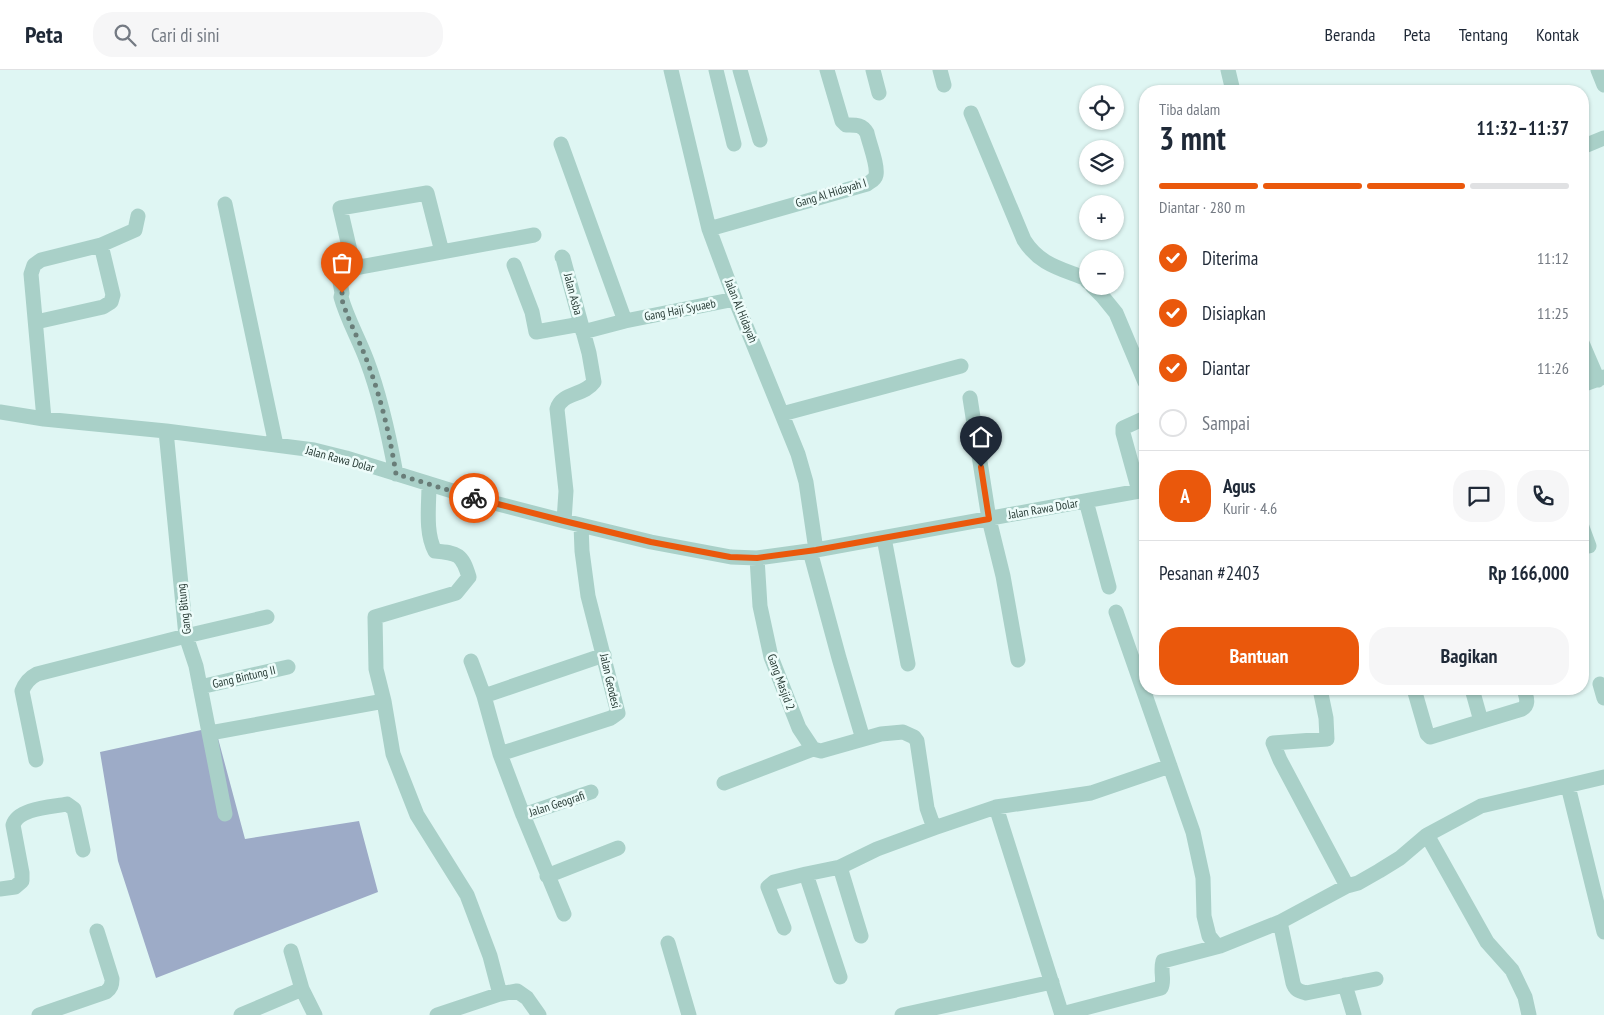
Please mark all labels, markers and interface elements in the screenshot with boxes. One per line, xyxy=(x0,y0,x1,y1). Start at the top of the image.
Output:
search box xyxy=(93,12,443,57)
text: Peta xyxy=(25,19,63,50)
icon: search xyxy=(111,21,139,49)
text: Cari di sini xyxy=(151,23,220,47)
text: Beranda xyxy=(1325,23,1375,46)
text: Peta xyxy=(1403,23,1431,46)
text: Tentang xyxy=(1459,23,1508,46)
text: Kontak xyxy=(1536,23,1579,46)
map controls xyxy=(1079,85,1124,295)
button: locate xyxy=(1079,85,1124,130)
text: Tiba dalam xyxy=(1159,99,1220,119)
text: 11:32–11:37 xyxy=(1476,116,1569,140)
text: 3 mnt xyxy=(1159,117,1226,159)
button: layers xyxy=(1079,140,1124,185)
street label: Gang Al Hidayah I xyxy=(794,175,868,210)
button: + xyxy=(1079,195,1124,240)
text: Diantar · 280 m xyxy=(1159,197,1245,217)
pin xyxy=(321,242,363,293)
icon: check xyxy=(1159,244,1187,272)
text: Diterima xyxy=(1202,246,1258,270)
text: 11:12 xyxy=(1537,248,1569,268)
icon: bag xyxy=(328,249,356,277)
button: − xyxy=(1079,250,1124,295)
street label: Jalan Asba xyxy=(560,270,586,317)
street label: Jalan Al Hidayah xyxy=(722,276,761,345)
street label: Gang Haji Syuaeb xyxy=(643,295,717,324)
icon: check xyxy=(1159,299,1187,327)
text: Disiapkan xyxy=(1202,301,1266,325)
text: 11:25 xyxy=(1537,303,1569,323)
icon: check xyxy=(1159,354,1187,382)
text: Diantar xyxy=(1202,356,1250,380)
text: 11:26 xyxy=(1537,358,1569,378)
text: Sampai xyxy=(1202,411,1250,435)
pin xyxy=(960,416,1002,467)
icon: home xyxy=(967,423,995,451)
street label: Jalan Rawa Dolar xyxy=(303,442,377,475)
button: chat xyxy=(1453,470,1505,522)
button: phone xyxy=(1517,470,1569,522)
courier xyxy=(449,473,499,523)
text: Agus xyxy=(1223,474,1256,498)
icon: bike xyxy=(460,484,488,512)
text: A xyxy=(1180,484,1190,508)
street label: Jalan Rawa Dolar xyxy=(1006,495,1080,522)
text: Kurir · 4.6 xyxy=(1223,498,1277,518)
text: Pesanan #2403 xyxy=(1159,561,1260,585)
text: Rp 166,000 xyxy=(1488,561,1569,585)
street label: Gang Bitung xyxy=(173,583,194,635)
button: Bantuan xyxy=(1159,627,1359,685)
button: Bagikan xyxy=(1369,627,1569,685)
street label: Jalan Geodesi xyxy=(597,651,624,710)
street label: Gang Masjid 2 xyxy=(764,652,799,712)
street label: Gang Bintung II xyxy=(211,662,277,691)
street label: Jalan Geografi xyxy=(526,787,587,820)

